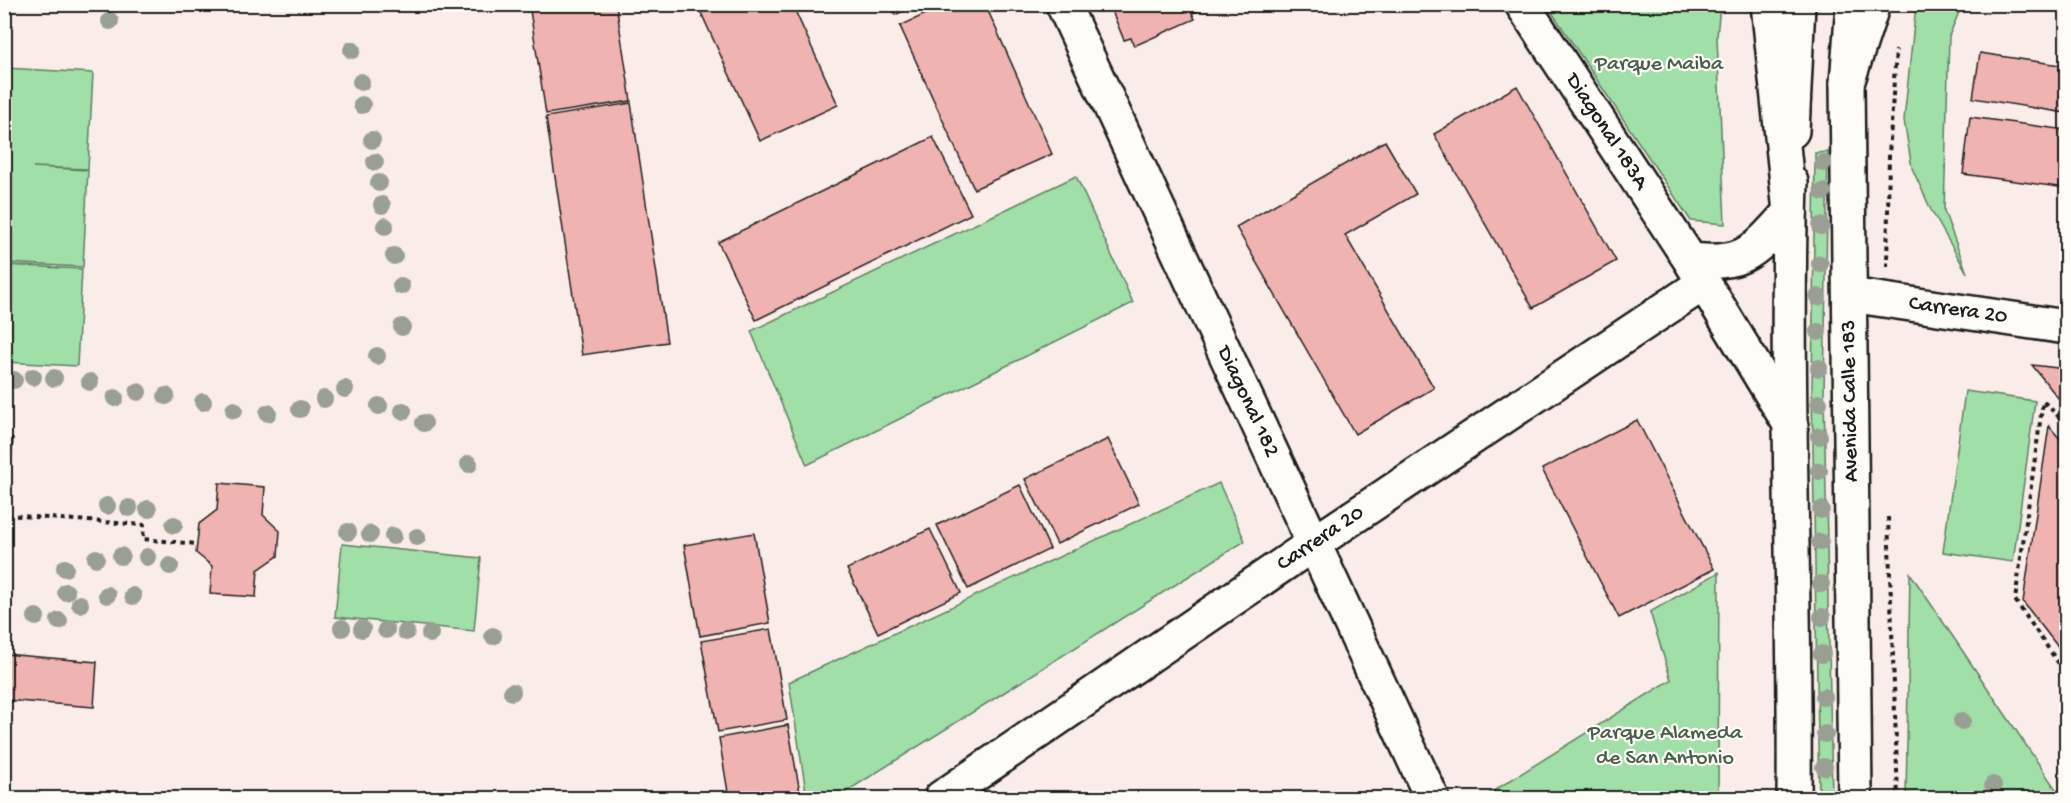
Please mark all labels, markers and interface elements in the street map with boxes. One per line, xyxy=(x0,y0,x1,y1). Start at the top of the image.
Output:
park label: Parque Maiba xyxy=(1594,52,1724,78)
street label: Diagonal 183A xyxy=(1558,67,1654,196)
street label: Carrera 20 xyxy=(1907,291,2009,331)
street label: Avenida Calle 183 xyxy=(1837,320,1865,482)
street label: Diagonal 182 xyxy=(1209,340,1284,462)
street label: Carrera 20 xyxy=(1272,500,1370,578)
park label: Parque Alameda de San Antonio xyxy=(1587,721,1743,772)

